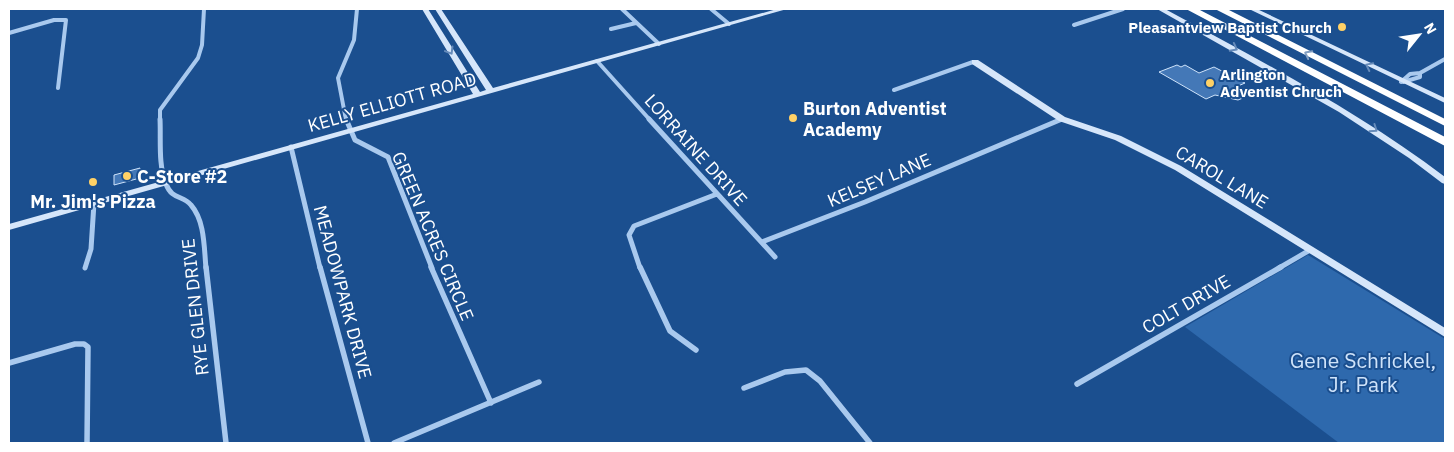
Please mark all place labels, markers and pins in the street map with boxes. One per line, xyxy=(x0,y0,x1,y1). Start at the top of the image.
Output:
place label: Pleasantview Baptist Church xyxy=(1128,18,1332,37)
marker: Pleasantview Baptist Church xyxy=(1336,21,1348,33)
place label: Arlington Adventist Chruch xyxy=(1220,65,1342,101)
marker: Arlington Adventist Chruch xyxy=(1204,77,1216,89)
place label: Burton Adventist Academy xyxy=(803,97,947,141)
marker: Burton Adventist Academy xyxy=(787,112,799,124)
place label: C-Store #2 xyxy=(137,165,227,188)
marker: C-Store #2 xyxy=(121,170,133,182)
marker: Mr. Jim's Pizza xyxy=(87,176,99,188)
place label: Mr. Jim's Pizza xyxy=(30,190,156,213)

